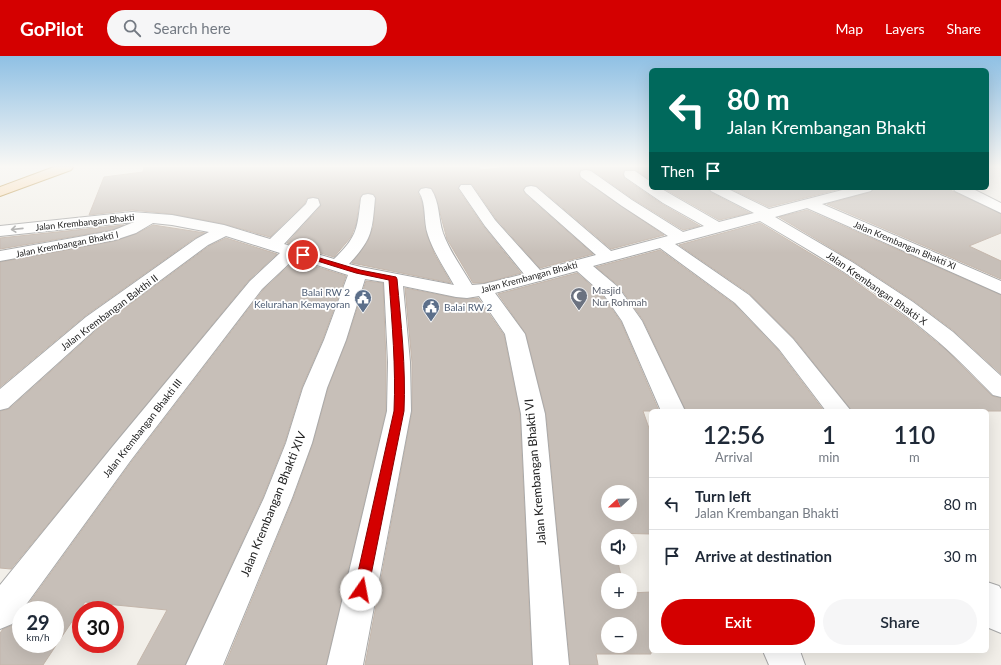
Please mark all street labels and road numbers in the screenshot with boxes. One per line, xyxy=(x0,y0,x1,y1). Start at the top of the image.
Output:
street label: Jalan Krembangan Bhakti xyxy=(35,211,136,233)
street label: Jalan Krembangan Bhakti XI xyxy=(852,218,958,272)
street label: Jalan Krembangan Bhakti I xyxy=(15,229,119,259)
street label: Jalan Krembangan Bhakti X xyxy=(825,249,930,328)
street label: Jalan Krembangan Bhakti xyxy=(479,259,579,295)
street label: Jalan Krembangan Bakthi II xyxy=(58,272,160,352)
street label: Jalan Krembangan Bhakti III xyxy=(100,376,184,480)
street label: Jalan Krembangan Bhakti VI xyxy=(521,398,549,546)
street label: Jalan Krembangan Bhakti XIV xyxy=(237,428,309,579)

